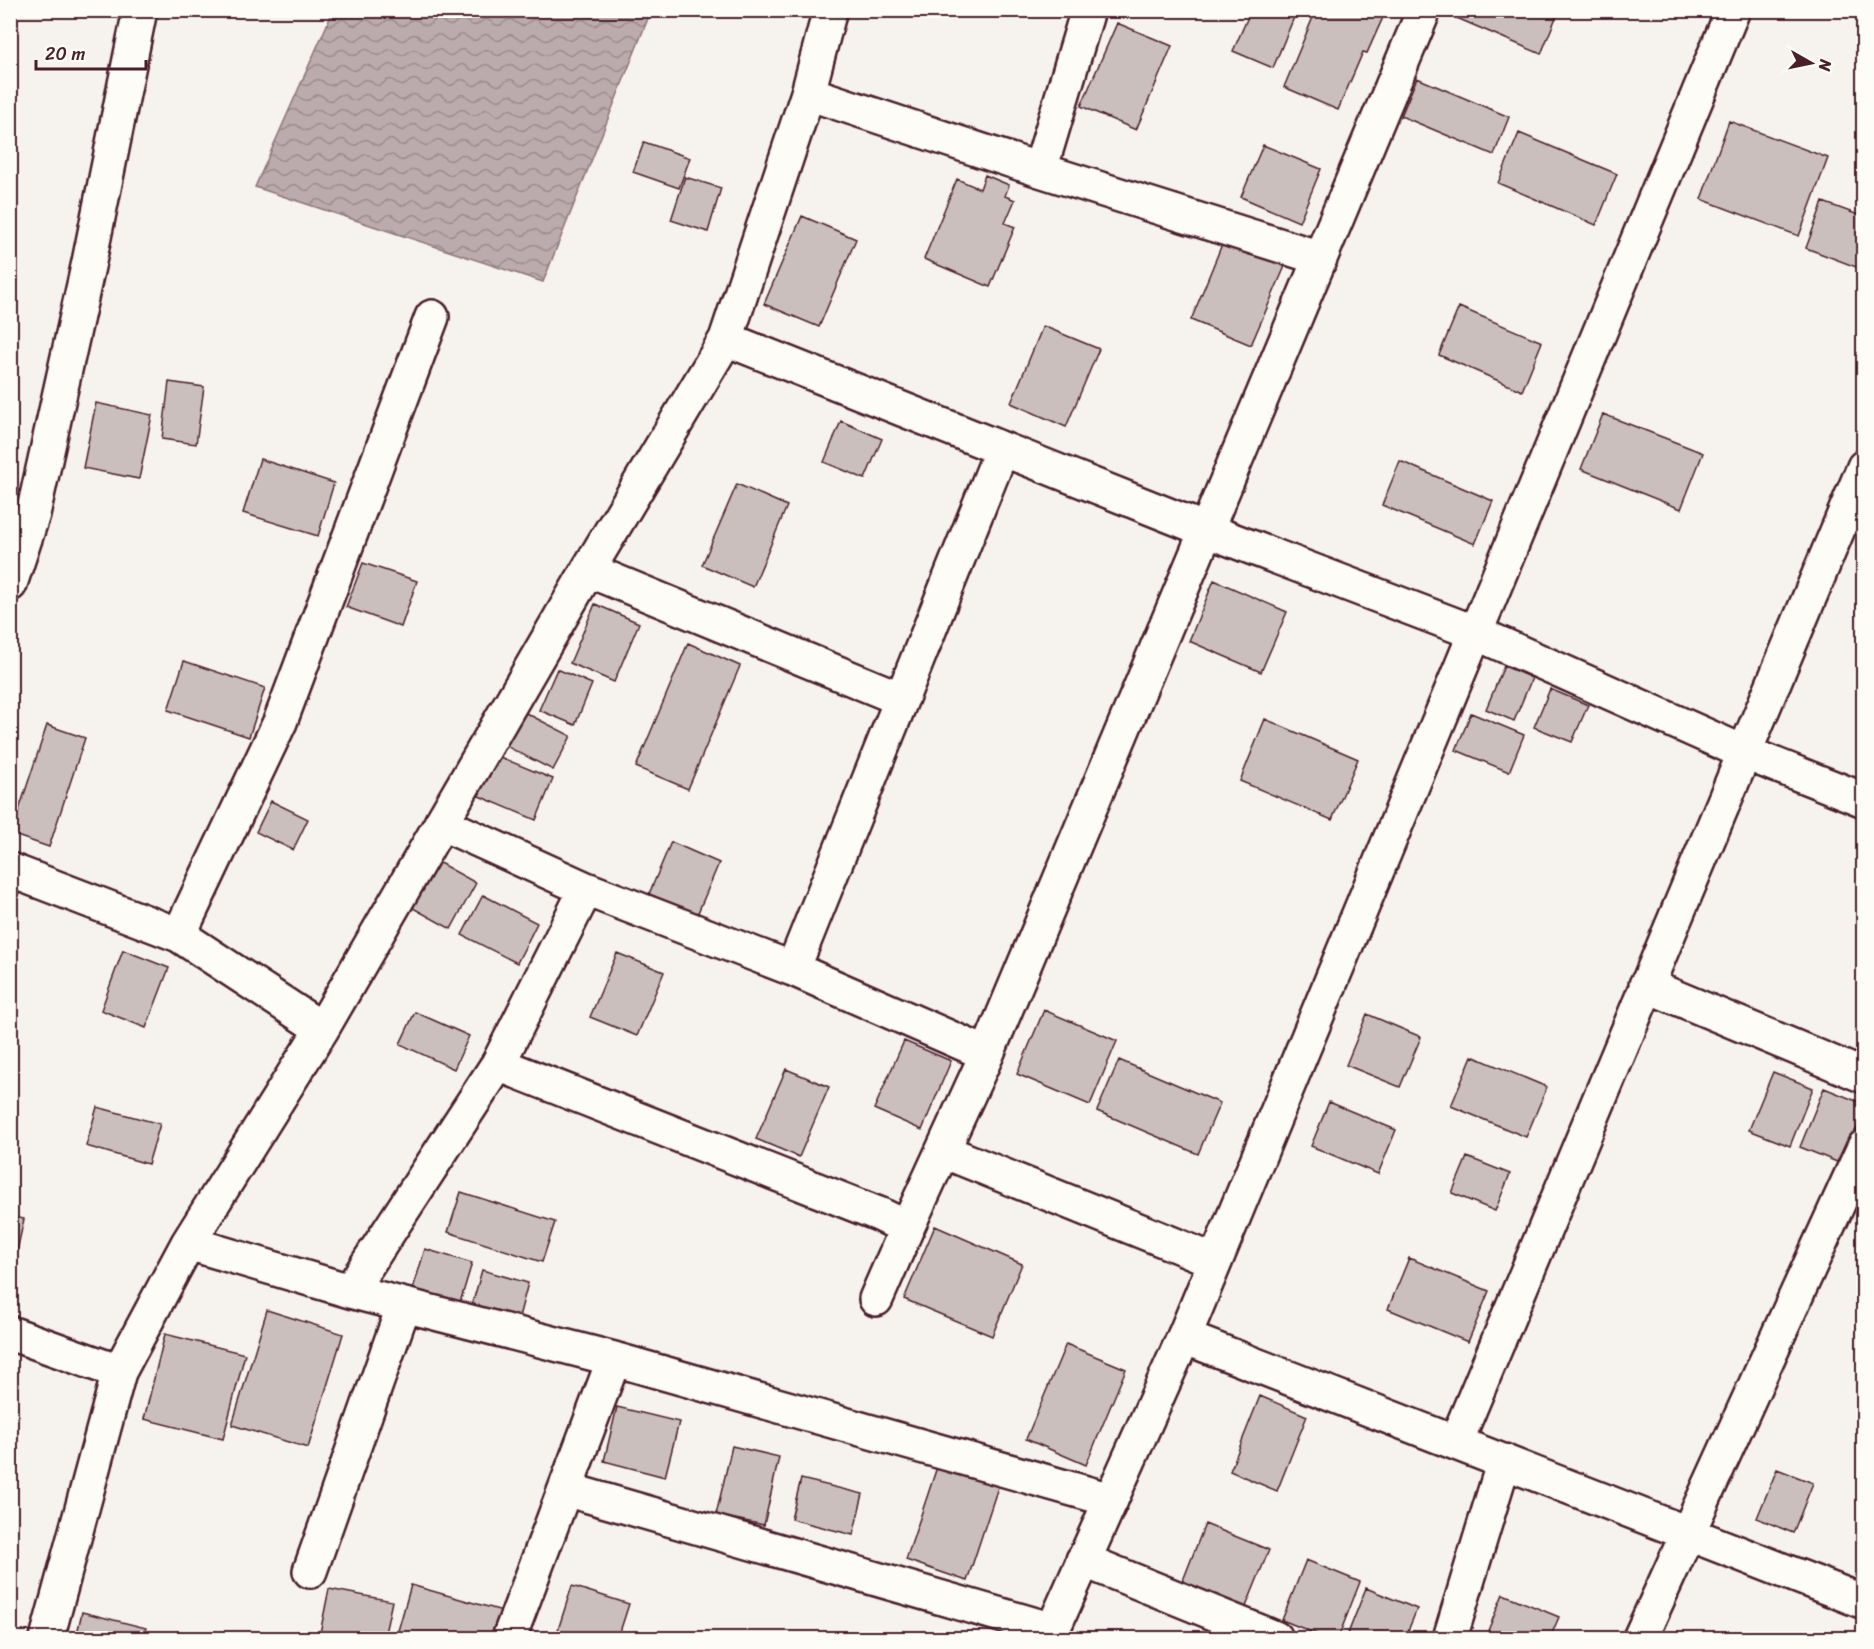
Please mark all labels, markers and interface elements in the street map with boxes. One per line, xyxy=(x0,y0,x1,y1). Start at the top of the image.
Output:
scale bar xyxy=(36,33,146,71)
north arrow xyxy=(1781,33,1841,93)
text: 20 m xyxy=(45,38,85,70)
text: N xyxy=(1810,57,1841,74)

